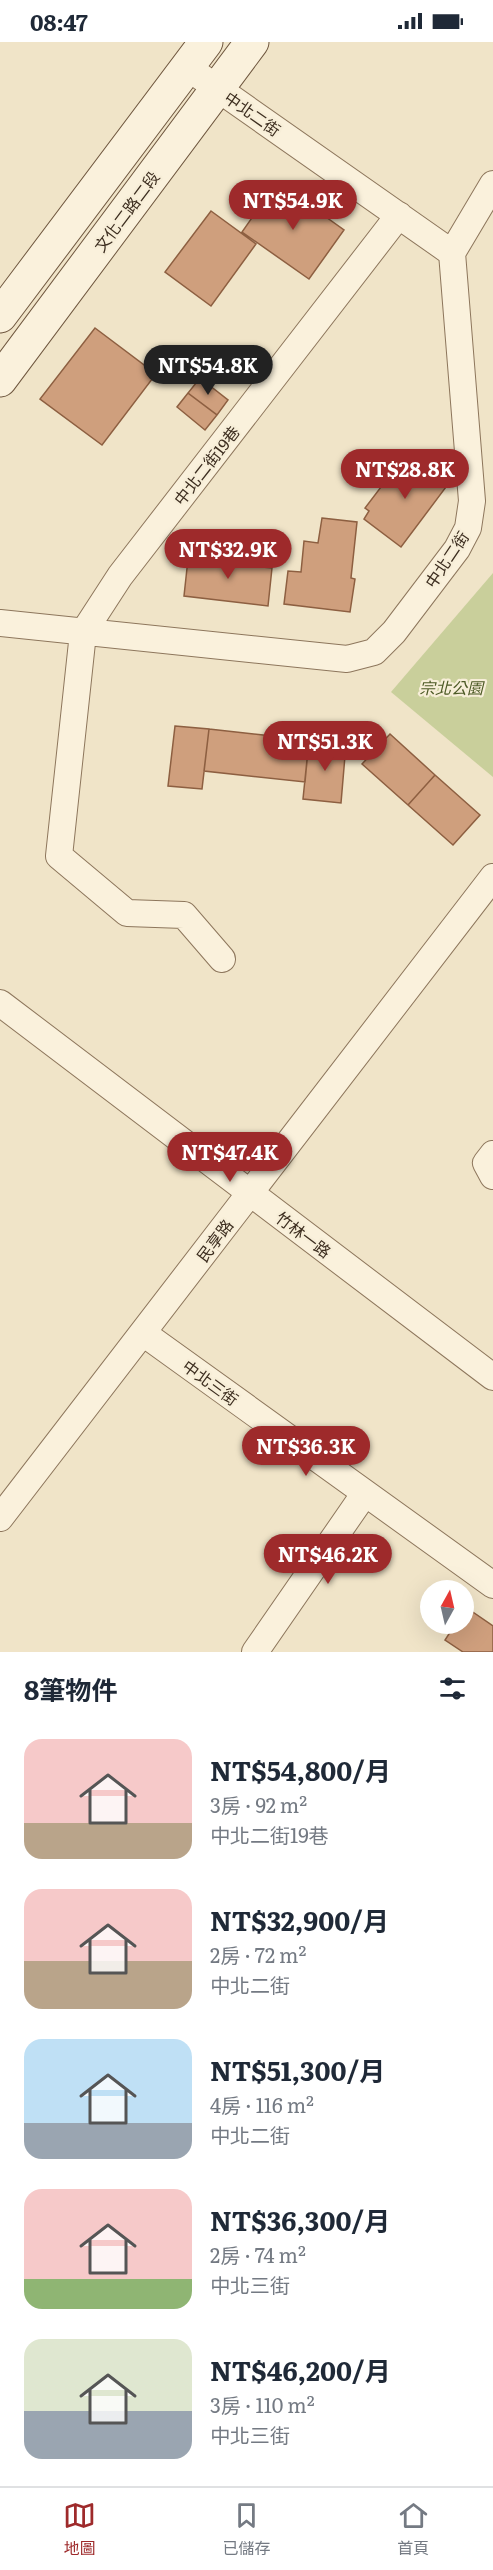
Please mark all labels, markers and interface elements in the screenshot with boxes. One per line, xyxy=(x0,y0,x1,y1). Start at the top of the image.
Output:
text: 08:47 xyxy=(30,5,88,38)
street label: 中北二街 xyxy=(220,85,286,141)
street label: 文化二路二段 xyxy=(88,165,164,257)
pin: NT$54.9K xyxy=(231,180,355,231)
text: NT$54.9K xyxy=(243,184,343,214)
pin: NT$54.8K xyxy=(146,345,270,396)
text: NT$54.8K xyxy=(158,349,258,379)
street label: 中北二街19巷 xyxy=(167,420,245,510)
pin: NT$28.8K xyxy=(343,449,467,500)
text: NT$28.8K xyxy=(355,453,455,483)
street label: 中北二街 xyxy=(418,526,474,592)
pin: NT$32.9K xyxy=(166,529,290,580)
text: NT$32.9K xyxy=(179,533,277,563)
park label: 宗北公園 xyxy=(419,675,485,699)
pin: NT$51.3K xyxy=(263,721,387,772)
text: NT$51.3K xyxy=(277,725,373,755)
pin: NT$47.4K xyxy=(168,1132,292,1183)
text: NT$47.4K xyxy=(181,1136,279,1166)
street label: 竹林一路 xyxy=(271,1205,337,1263)
street label: 民享路 xyxy=(190,1214,238,1266)
street label: 中北三街 xyxy=(178,1353,244,1411)
pin: NT$36.3K xyxy=(244,1426,368,1477)
text: NT$36.3K xyxy=(256,1430,356,1460)
pin: NT$46.2K xyxy=(266,1534,390,1585)
text: NT$46.2K xyxy=(278,1538,378,1568)
north arrow xyxy=(420,1580,474,1634)
map controls xyxy=(420,1580,474,1634)
text: 8筆物件 xyxy=(24,1669,117,1708)
icon: filters xyxy=(436,1672,469,1705)
text: NT$54,800/月 xyxy=(210,1750,391,1789)
icon: home xyxy=(72,1763,144,1835)
text: 3房 · 92 m² xyxy=(210,1789,307,1819)
text: 中北二街19巷 xyxy=(210,1819,329,1849)
text: NT$32,900/月 xyxy=(210,1900,389,1939)
icon: home xyxy=(72,1913,144,1985)
text: 2房 · 72 m² xyxy=(210,1939,306,1969)
text: 中北二街 xyxy=(210,1969,290,1999)
text: NT$51,300/月 xyxy=(210,2050,385,2089)
icon: home xyxy=(72,2063,144,2135)
text: 4房 · 116 m² xyxy=(210,2089,314,2119)
text: 中北二街 xyxy=(210,2119,290,2149)
text: NT$36,300/月 xyxy=(210,2200,390,2239)
icon: home xyxy=(72,2213,144,2285)
text: 2房 · 74 m² xyxy=(210,2239,306,2269)
text: 中北三街 xyxy=(210,2269,290,2299)
text: NT$46,200/月 xyxy=(210,2350,391,2389)
icon: home xyxy=(72,2363,144,2435)
text: 3房 · 110 m² xyxy=(210,2389,315,2419)
text: 中北三街 xyxy=(210,2419,290,2449)
tab: 地圖 xyxy=(63,2499,96,2559)
tab: 已儲存 xyxy=(222,2499,271,2559)
tab: 首頁 xyxy=(397,2499,430,2559)

